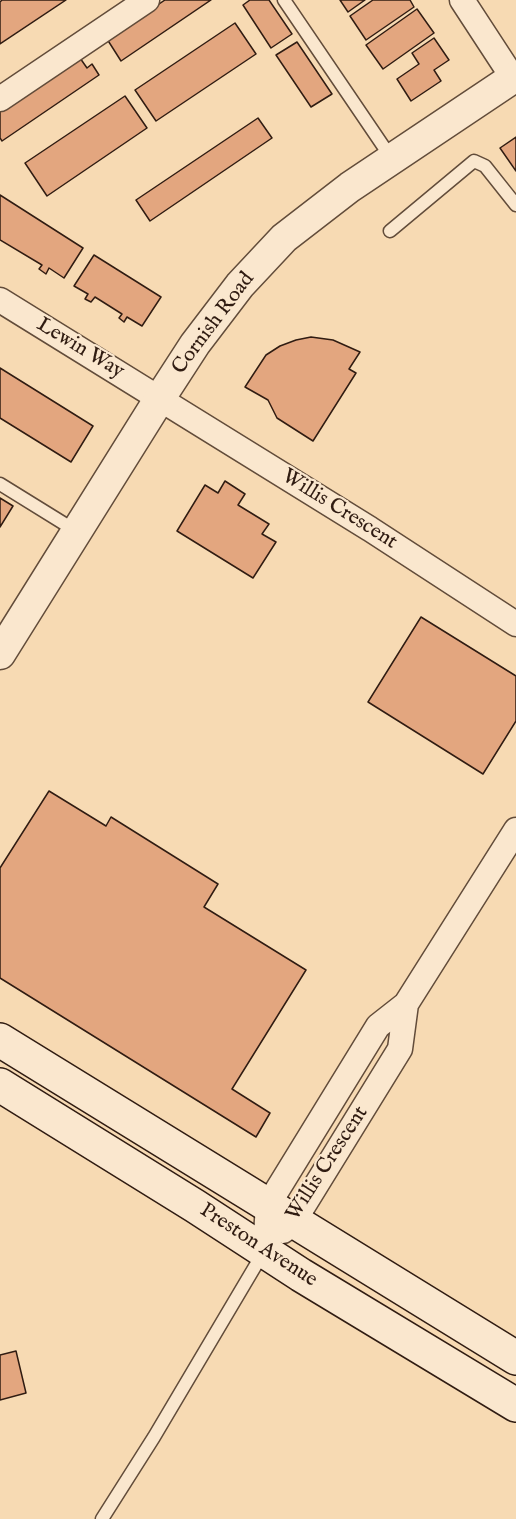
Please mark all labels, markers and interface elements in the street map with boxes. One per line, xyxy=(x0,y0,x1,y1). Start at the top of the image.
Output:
street label: Cornish Road xyxy=(167,268,261,380)
street label: Lewin Way xyxy=(32,313,128,385)
street label: Willis Crescent xyxy=(277,465,401,555)
street label: Willis Crescent xyxy=(282,1102,374,1226)
street label: Preston Avenue xyxy=(194,1199,322,1293)

